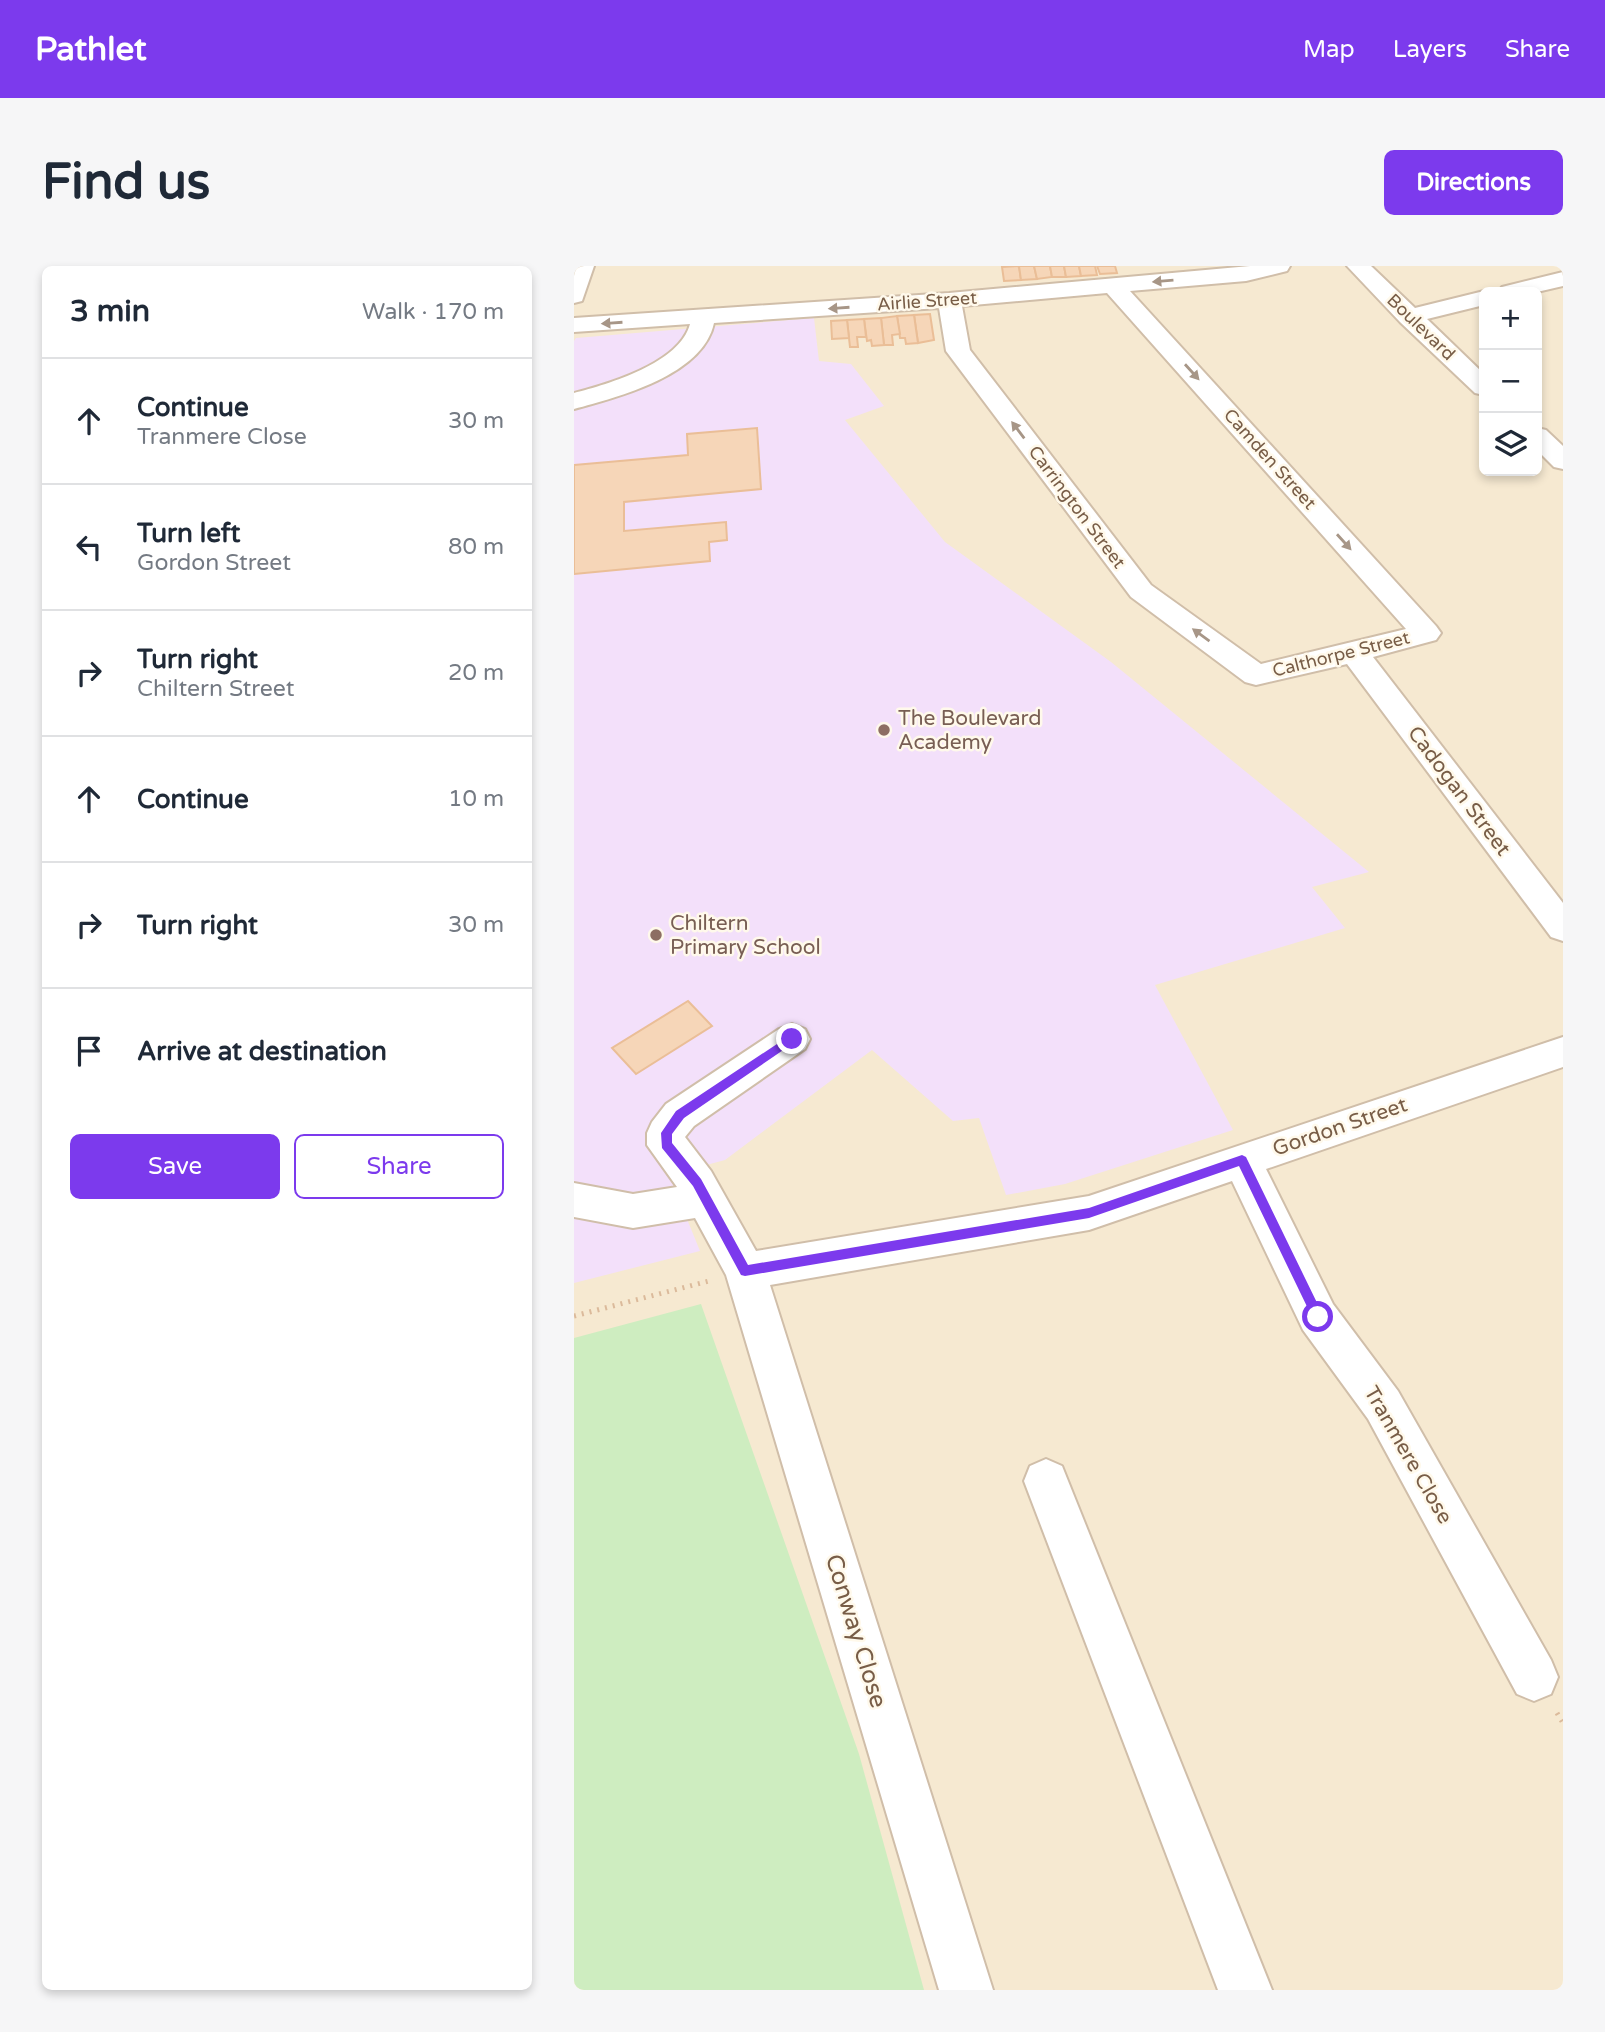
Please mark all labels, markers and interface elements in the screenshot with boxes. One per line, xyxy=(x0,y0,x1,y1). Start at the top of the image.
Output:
text: Pathlet xyxy=(35,30,147,69)
text: Map xyxy=(1303,35,1355,64)
text: Layers xyxy=(1393,35,1467,64)
text: Share xyxy=(1505,35,1570,64)
button: Directions xyxy=(1384,150,1563,215)
text: Find us xyxy=(42,153,210,212)
one-way arrow xyxy=(1152,276,1174,287)
street label: Airlie Street xyxy=(876,287,978,315)
map controls xyxy=(1479,287,1542,476)
button: + xyxy=(1479,287,1542,350)
street label: Boulevard xyxy=(1382,289,1460,365)
text: 3 min xyxy=(70,293,150,330)
text: Walk · 170 m xyxy=(362,298,504,326)
one-way arrow xyxy=(828,303,850,314)
one-way arrow xyxy=(601,317,623,328)
button: − xyxy=(1479,350,1542,413)
one-way arrow xyxy=(1184,364,1199,381)
text: Continue xyxy=(137,392,249,423)
icon: ahead xyxy=(70,402,108,440)
street label: Camden Street xyxy=(1219,404,1321,514)
text: 30 m xyxy=(448,407,504,435)
button: layers xyxy=(1479,413,1542,476)
one-way arrow xyxy=(1012,421,1026,439)
text: Tranmere Close xyxy=(137,423,307,451)
street label: Carrington Street xyxy=(1024,441,1130,573)
text: Turn left xyxy=(137,518,240,549)
icon: left xyxy=(70,528,108,566)
text: 80 m xyxy=(448,533,504,561)
one-way arrow xyxy=(1336,533,1352,551)
text: Gordon Street xyxy=(137,549,291,577)
street label: Calthorpe Street xyxy=(1270,626,1412,682)
one-way arrow xyxy=(1192,628,1210,642)
text: Turn right xyxy=(137,644,258,675)
icon: right xyxy=(70,654,108,692)
text: 20 m xyxy=(448,659,504,687)
text: Chiltern Street xyxy=(137,675,295,703)
place label: The Boulevard Academy xyxy=(898,706,1042,755)
street label: Cadogan Street xyxy=(1402,721,1516,861)
marker: The Boulevard Academy xyxy=(876,722,892,738)
icon: ahead xyxy=(70,780,108,818)
text: Continue xyxy=(137,784,249,815)
text: 10 m xyxy=(448,785,504,813)
icon: right xyxy=(70,906,108,944)
text: Turn right xyxy=(137,910,258,941)
text: 30 m xyxy=(448,911,504,939)
place label: Chiltern Primary School xyxy=(670,911,821,960)
marker: Chiltern Primary School xyxy=(648,927,664,943)
route end xyxy=(776,1023,807,1054)
icon: arrive xyxy=(70,1032,108,1070)
text: Arrive at destination xyxy=(137,1036,387,1067)
street label: Gordon Street xyxy=(1269,1092,1411,1162)
button: Save xyxy=(70,1134,280,1199)
button: Share xyxy=(294,1134,504,1199)
route start xyxy=(1302,1301,1333,1332)
street label: Tranmere Close xyxy=(1358,1382,1458,1528)
street label: Conway Close xyxy=(819,1551,893,1711)

